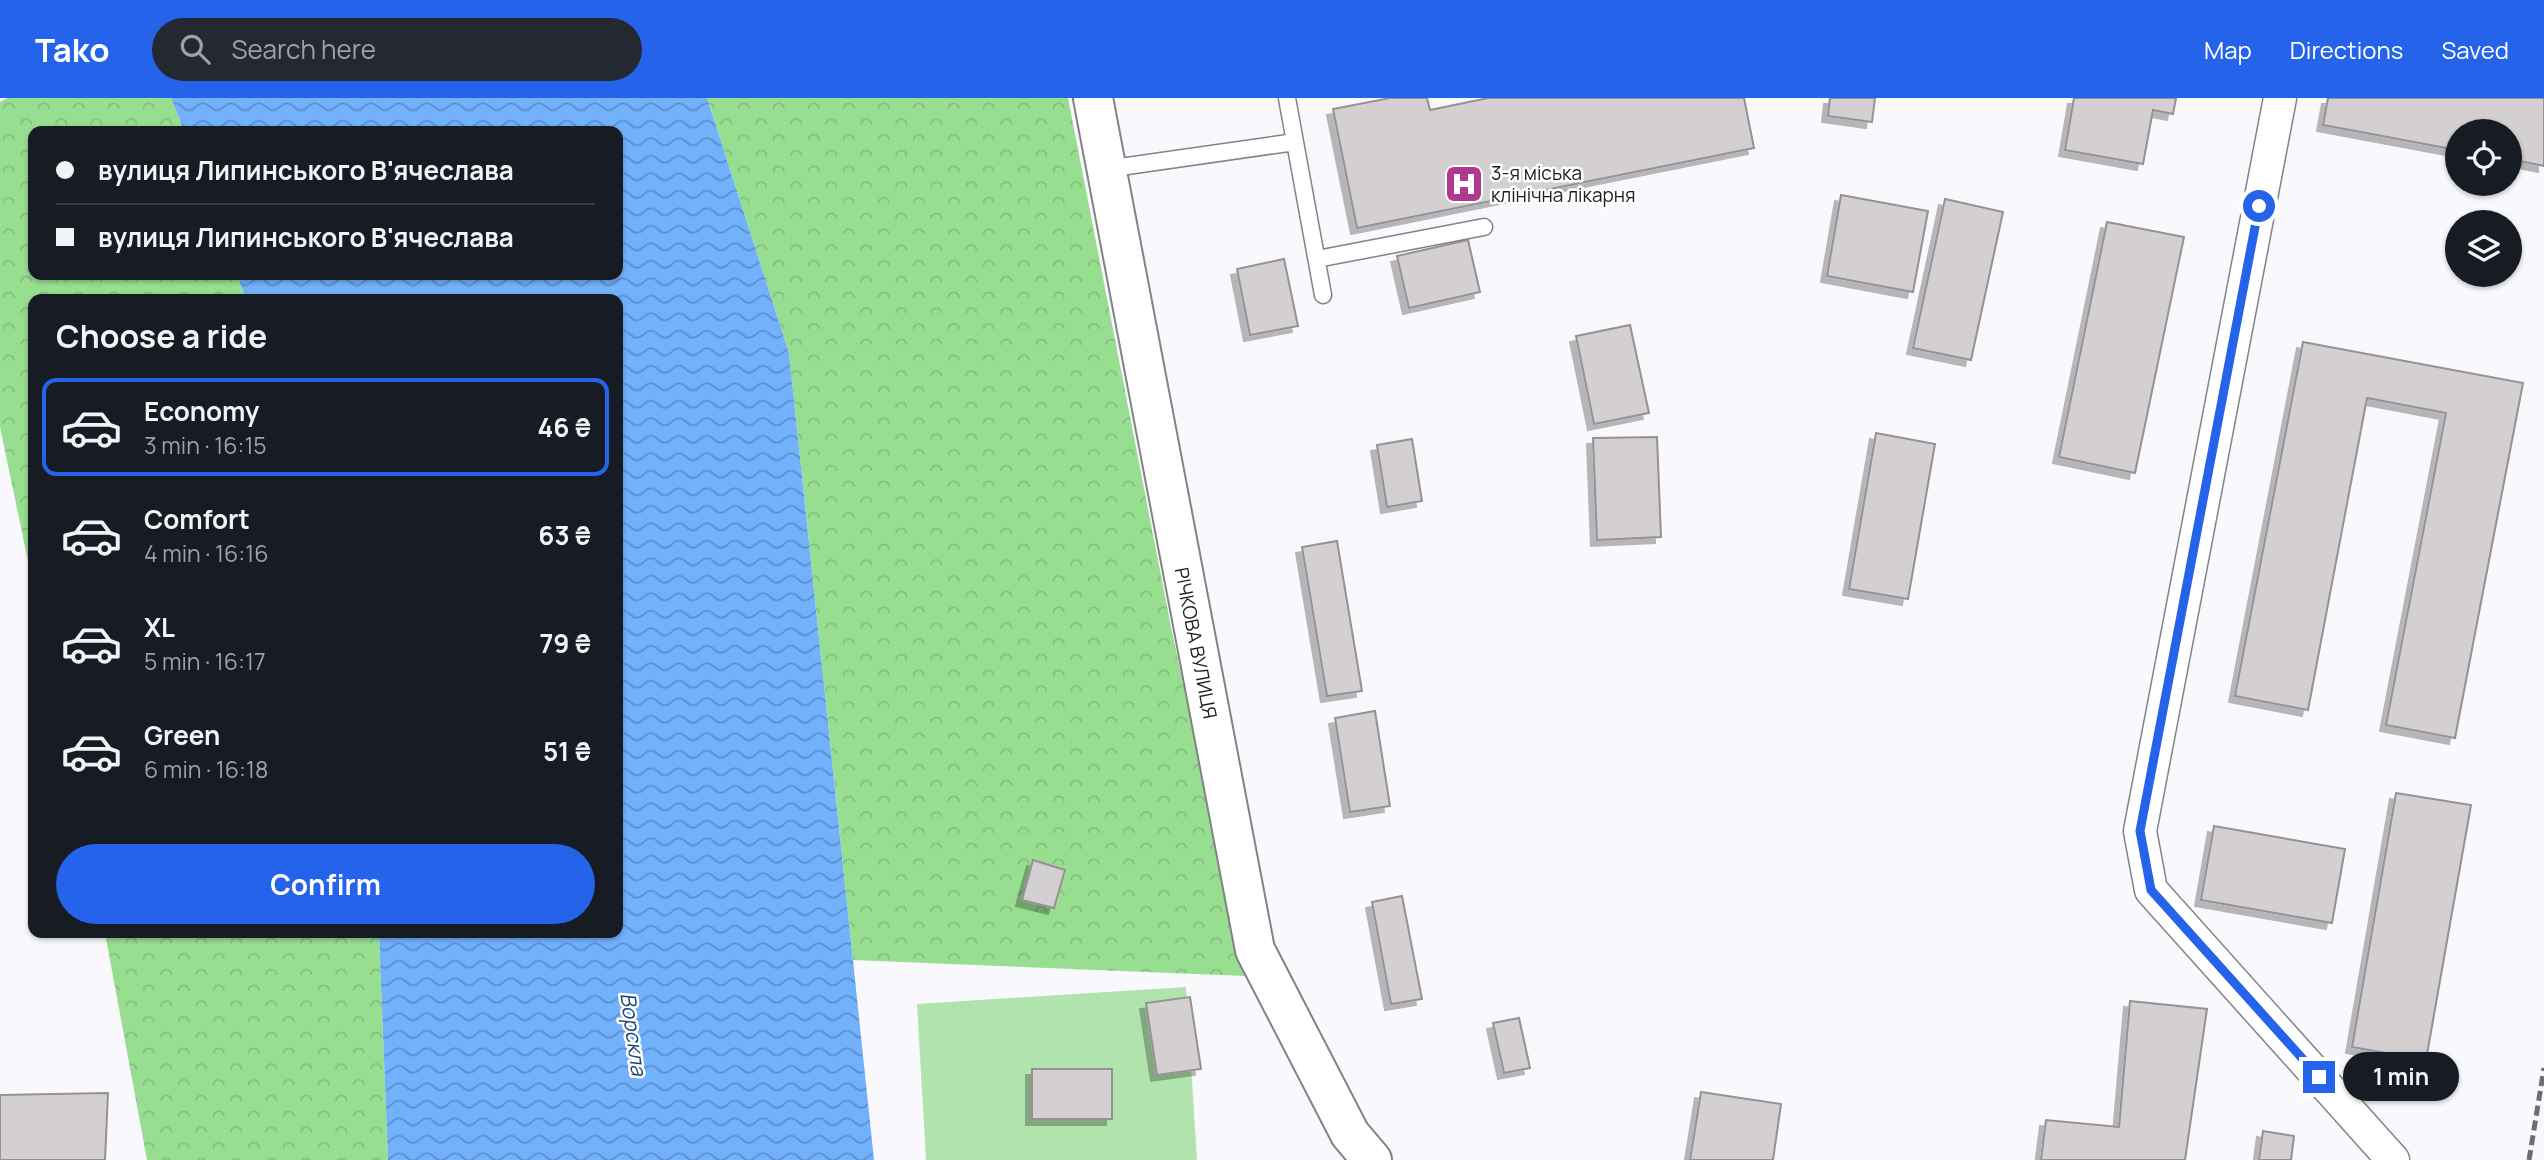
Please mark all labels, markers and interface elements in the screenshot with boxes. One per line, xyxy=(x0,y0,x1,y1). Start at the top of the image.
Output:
search box xyxy=(152,18,642,81)
text: Tako xyxy=(35,27,110,72)
icon: search xyxy=(176,30,214,68)
text: Search here xyxy=(232,31,376,67)
text: Map xyxy=(2204,33,2252,66)
text: Directions xyxy=(2290,33,2403,66)
text: Saved xyxy=(2441,33,2509,66)
map controls xyxy=(2445,119,2522,287)
button: locate xyxy=(2445,119,2522,196)
text: вулиця Липинського В'ячеслава xyxy=(98,152,514,188)
place label: 3-я міська клінічна лікарня xyxy=(1491,160,1636,208)
hospital icon: 3-я міська клінічна лікарня xyxy=(1443,163,1485,205)
route start xyxy=(2243,190,2275,222)
button: layers xyxy=(2445,210,2522,287)
text: вулиця Липинського В'ячеслава xyxy=(98,219,514,255)
text: Choose a ride xyxy=(56,314,267,358)
text: Economy xyxy=(144,393,259,429)
icon: car xyxy=(60,396,123,459)
text: 46 ₴ xyxy=(538,409,591,445)
text: 3 min · 16:15 xyxy=(144,429,267,461)
text: Comfort xyxy=(144,501,250,537)
icon: car xyxy=(60,504,123,567)
text: 63 ₴ xyxy=(538,517,591,553)
text: 4 min · 16:16 xyxy=(144,537,268,569)
street label: РІЧКОВА ВУЛИЦЯ xyxy=(1169,565,1223,721)
text: XL xyxy=(144,609,175,645)
icon: car xyxy=(60,612,123,675)
text: 79 ₴ xyxy=(539,625,591,661)
text: 5 min · 16:17 xyxy=(144,645,265,677)
text: Green xyxy=(144,717,220,753)
icon: car xyxy=(60,720,123,783)
text: 51 ₴ xyxy=(543,733,591,769)
text: 6 min · 16:18 xyxy=(144,753,268,785)
button: Confirm xyxy=(56,844,595,924)
water label: Ворскла xyxy=(614,991,654,1079)
callout: 1 min xyxy=(2344,1052,2459,1102)
text: 1 min xyxy=(2373,1060,2429,1092)
route end xyxy=(2303,1061,2335,1093)

